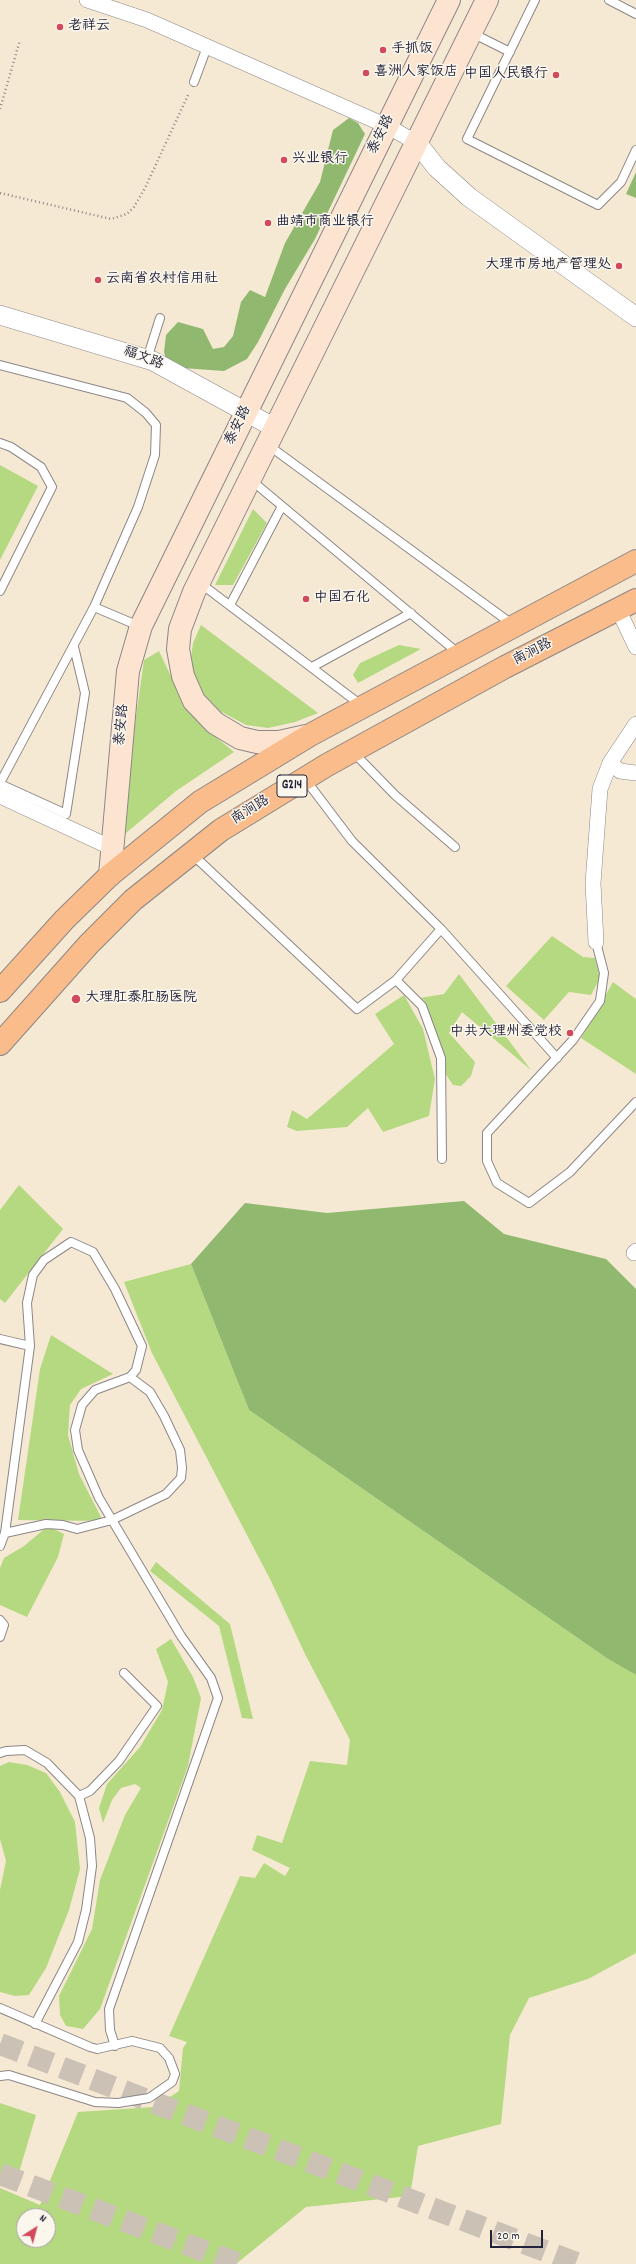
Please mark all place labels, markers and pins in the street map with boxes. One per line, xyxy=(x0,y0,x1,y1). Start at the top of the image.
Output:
place label: 老祥云 xyxy=(68,19,110,35)
marker: 老祥云 xyxy=(55,22,65,32)
place label: 手抓饭 xyxy=(391,42,433,58)
marker: 手抓饭 xyxy=(378,45,388,55)
place label: 喜洲人家饭店 xyxy=(374,65,458,81)
place label: 中国人民银行 xyxy=(464,67,548,83)
marker: 喜洲人家饭店 xyxy=(361,68,371,78)
marker: 中国人民银行 xyxy=(551,70,561,80)
place label: 兴业银行 xyxy=(292,152,348,168)
marker: 兴业银行 xyxy=(279,155,289,165)
place label: 曲靖市商业银行 xyxy=(276,215,374,231)
marker: 曲靖市商业银行 xyxy=(263,218,273,228)
place label: 大理市房地产管理处 xyxy=(485,258,611,274)
marker: 大理市房地产管理处 xyxy=(614,261,624,271)
place label: 云南省农村信用社 xyxy=(106,272,218,288)
marker: 云南省农村信用社 xyxy=(93,275,103,285)
place label: 中国石化 xyxy=(314,591,370,607)
marker: 中国石化 xyxy=(301,594,311,604)
place label: 大理肛泰肛肠医院 xyxy=(85,991,197,1007)
marker: 大理肛泰肛肠医院 xyxy=(70,993,82,1005)
place label: 中共大理州委党校 xyxy=(450,1025,562,1041)
marker: 中共大理州委党校 xyxy=(565,1028,575,1038)

